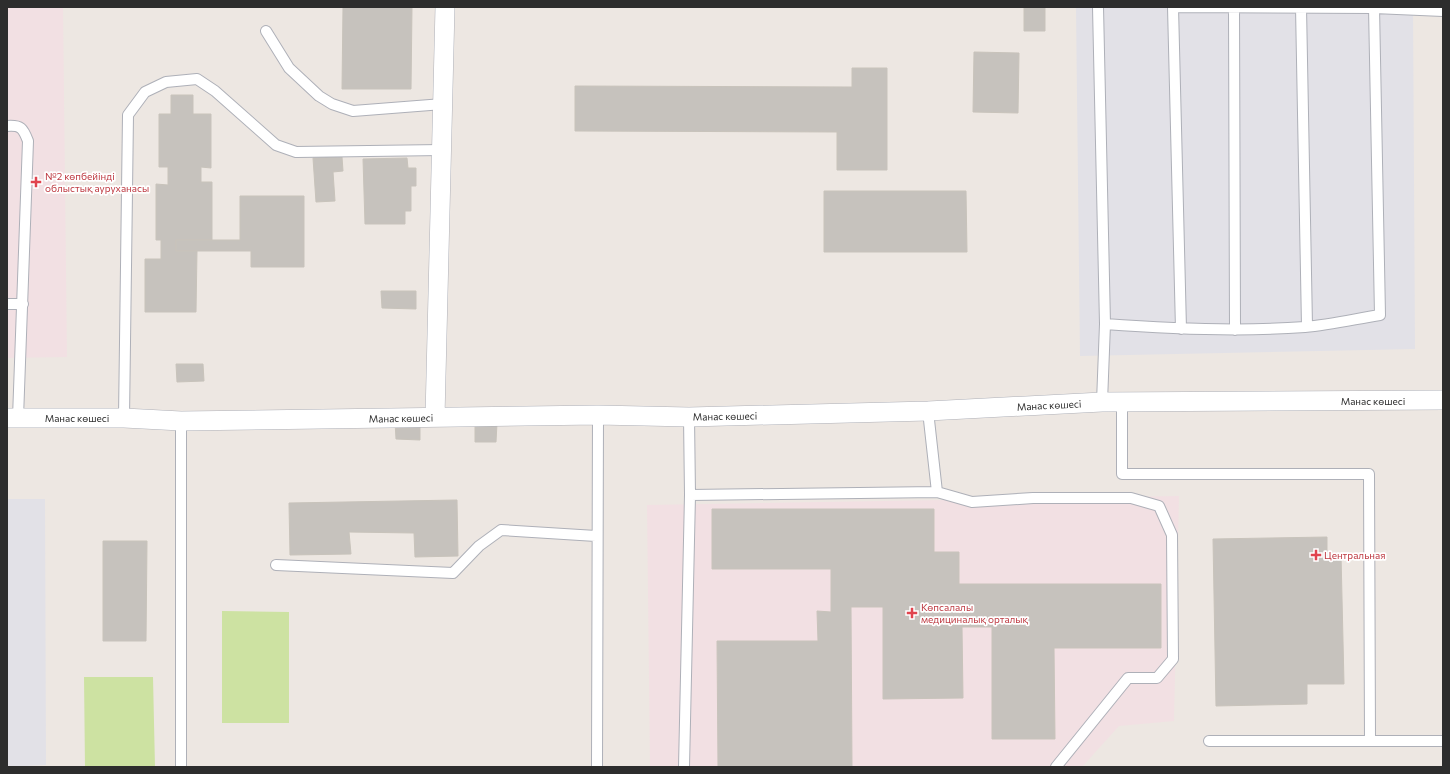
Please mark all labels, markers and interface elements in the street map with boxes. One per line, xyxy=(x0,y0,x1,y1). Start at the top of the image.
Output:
place label: №2 көпбейінді облыстық ауруханасы xyxy=(45,170,149,194)
marker: №2 көпбейінді облыстық ауруханасы xyxy=(30,176,42,188)
street label: Манас көшесі xyxy=(1341,395,1405,407)
street label: Манас көшесі xyxy=(1016,397,1082,413)
street label: Манас көшесі xyxy=(693,409,757,423)
street label: Манас көшесі xyxy=(369,411,433,425)
street label: Манас көшесі xyxy=(45,412,109,424)
place label: Центральная xyxy=(1324,549,1385,561)
marker: Центральная xyxy=(1311,550,1321,560)
place label: Көпсалалы медициналық орталық xyxy=(921,601,1029,625)
marker: Көпсалалы медициналық орталық xyxy=(906,607,918,619)

